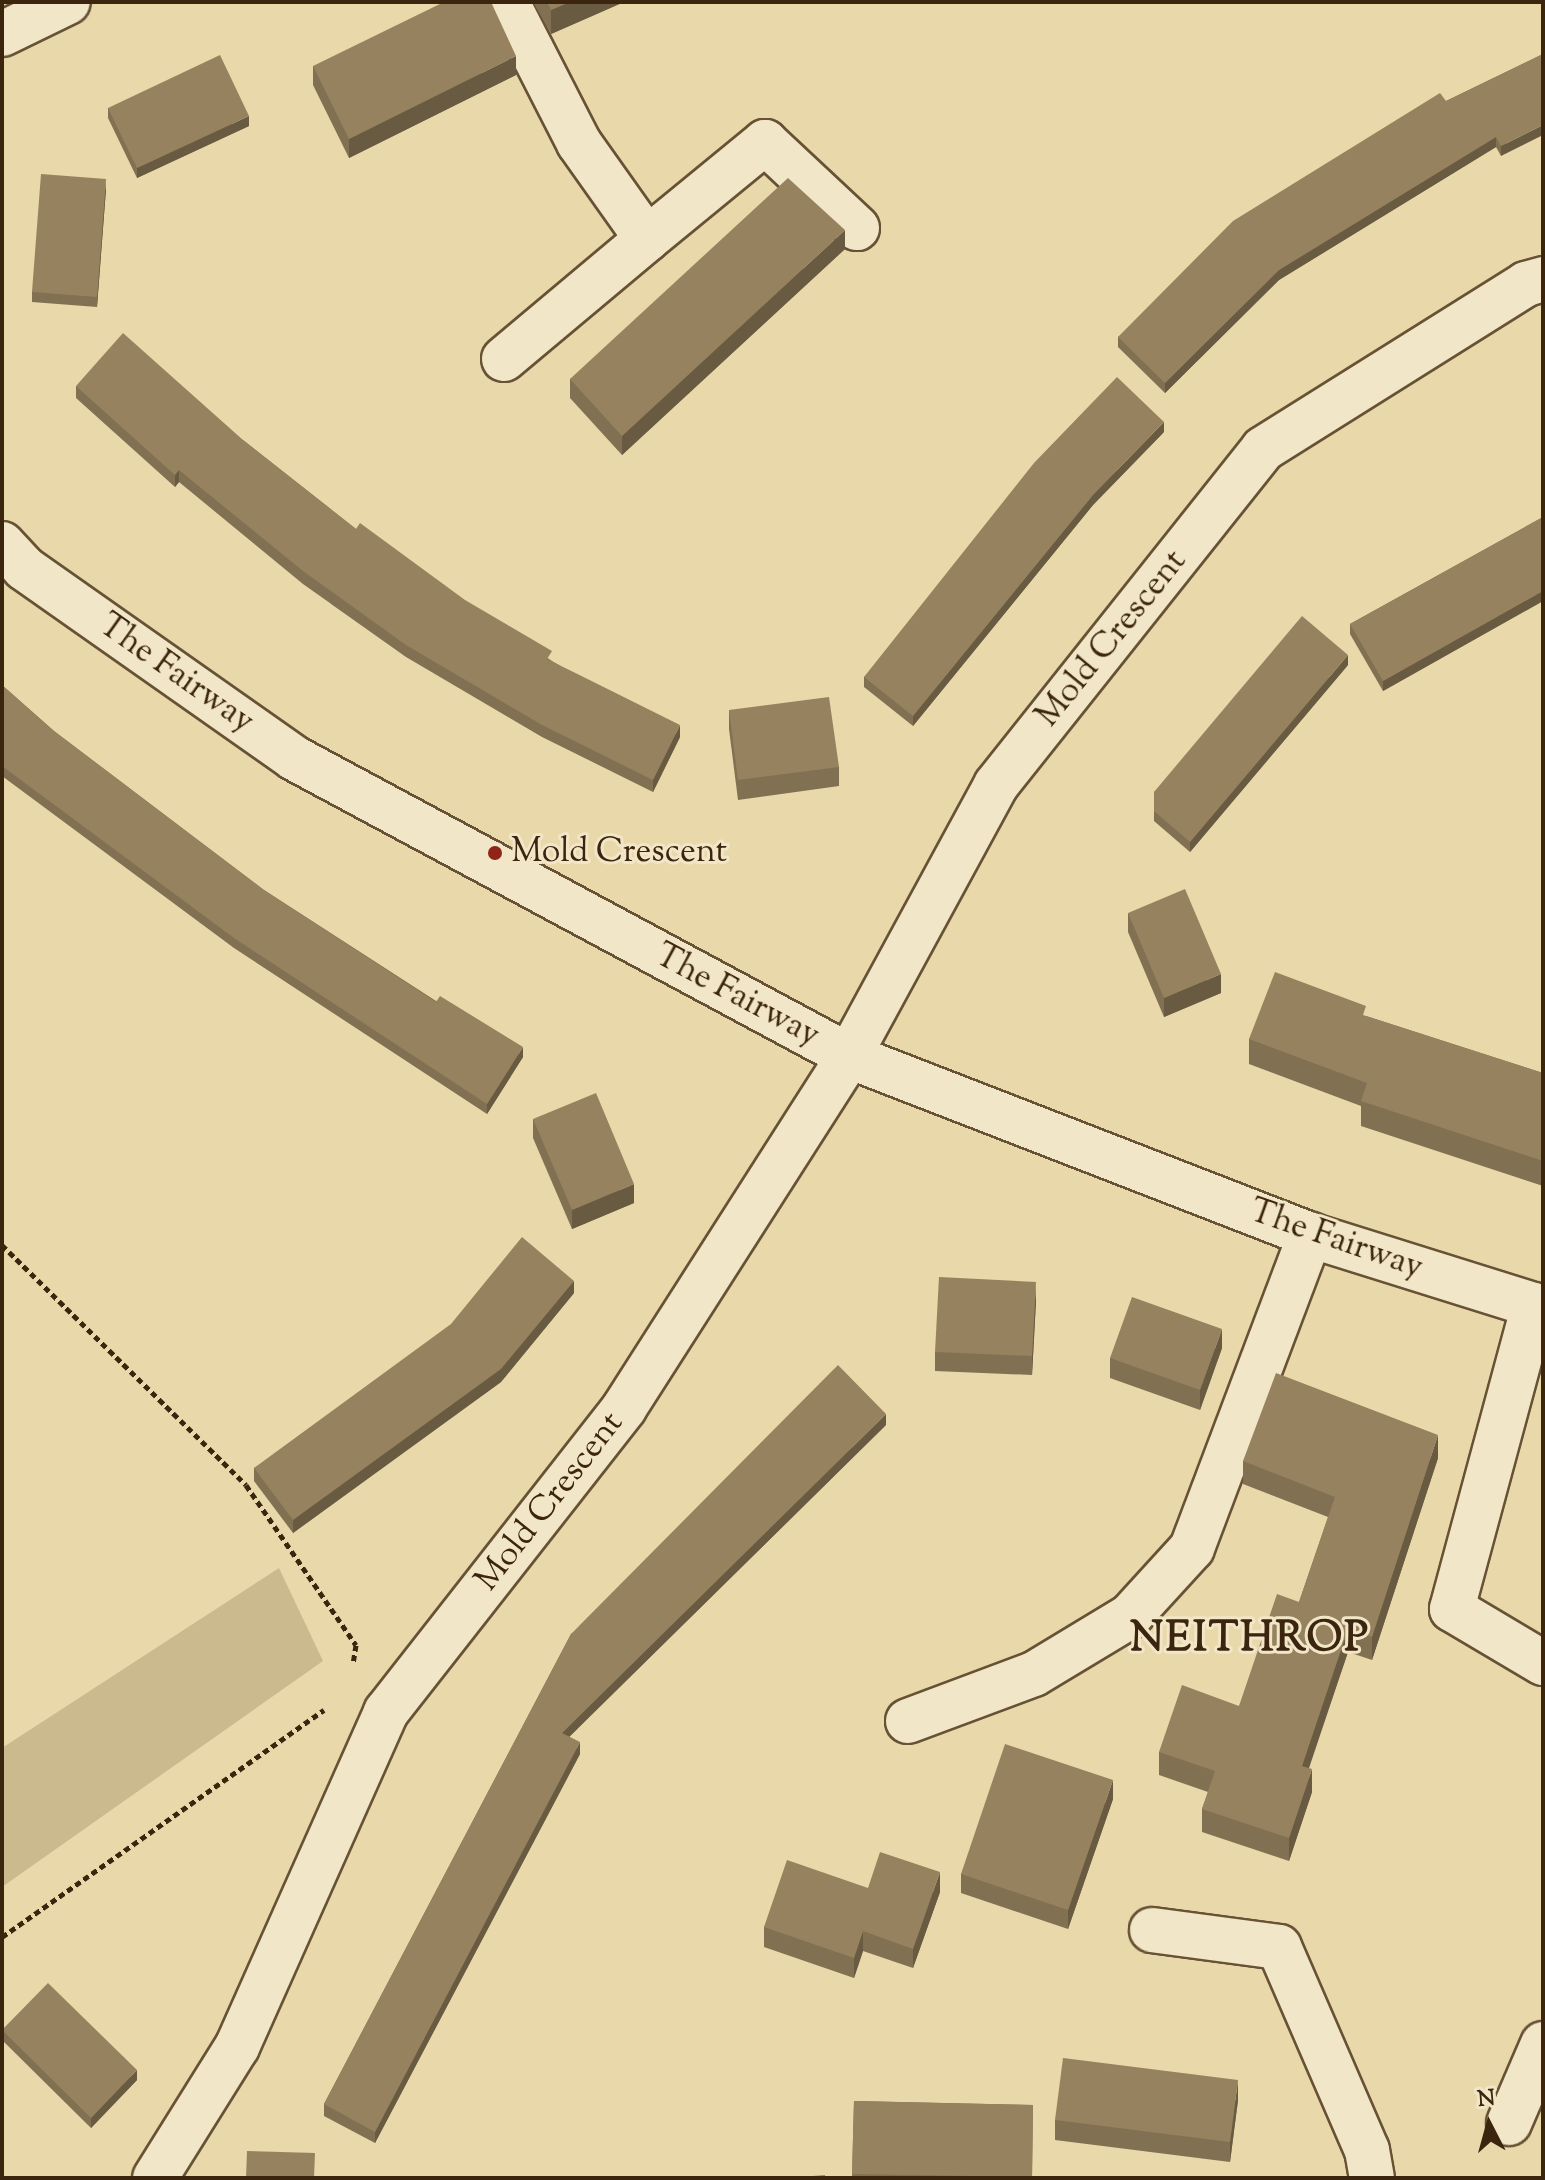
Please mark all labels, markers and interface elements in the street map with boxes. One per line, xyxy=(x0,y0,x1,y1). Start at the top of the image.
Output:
street label: Mold Crescent xyxy=(1028,542,1196,736)
street label: The Fairway xyxy=(90,606,262,742)
place label: Mold Crescent xyxy=(511,833,727,873)
marker: Mold Crescent xyxy=(486,844,504,862)
street label: The Fairway xyxy=(648,936,826,1056)
street label: The Fairway xyxy=(1244,1191,1428,1289)
street label: Mold Crescent xyxy=(467,1404,633,1600)
district label: NEITHROP xyxy=(1130,1615,1370,1665)
text: N xyxy=(1476,2083,1497,2117)
north arrow xyxy=(1449,2084,1529,2164)

